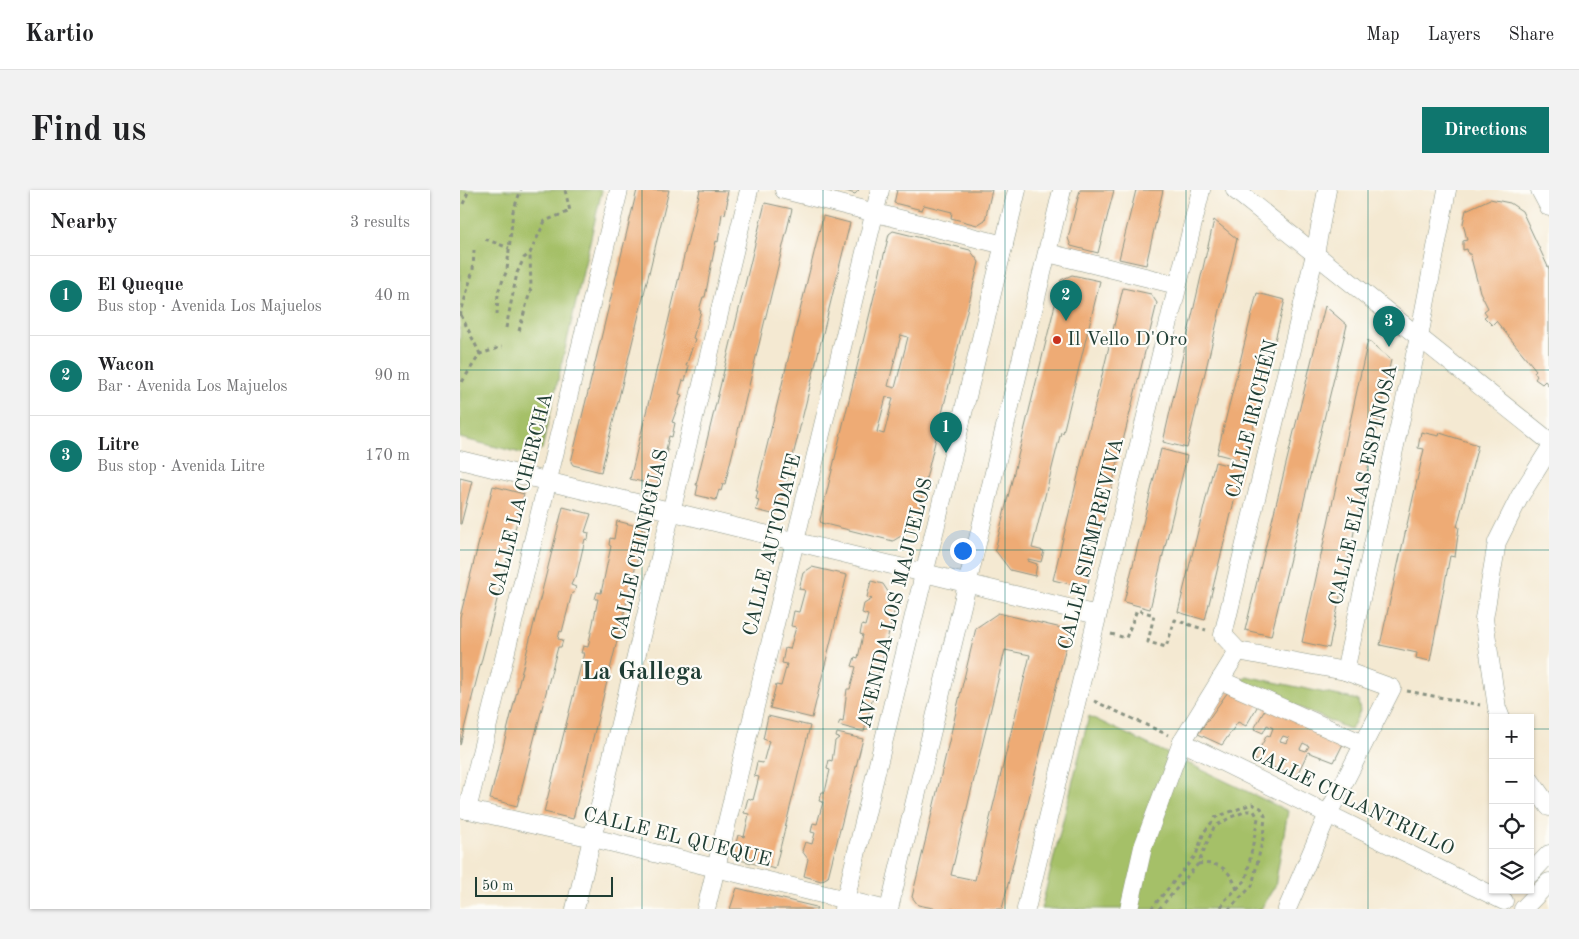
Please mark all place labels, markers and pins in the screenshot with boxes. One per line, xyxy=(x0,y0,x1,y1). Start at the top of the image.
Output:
pin: 2 xyxy=(1050,280,1082,321)
pin: 3 xyxy=(1373,306,1405,347)
place label: Il Vello D'Oro xyxy=(1067,330,1187,350)
marker: Il Vello D'Oro xyxy=(1051,334,1063,346)
pin: 1 xyxy=(930,412,962,453)

